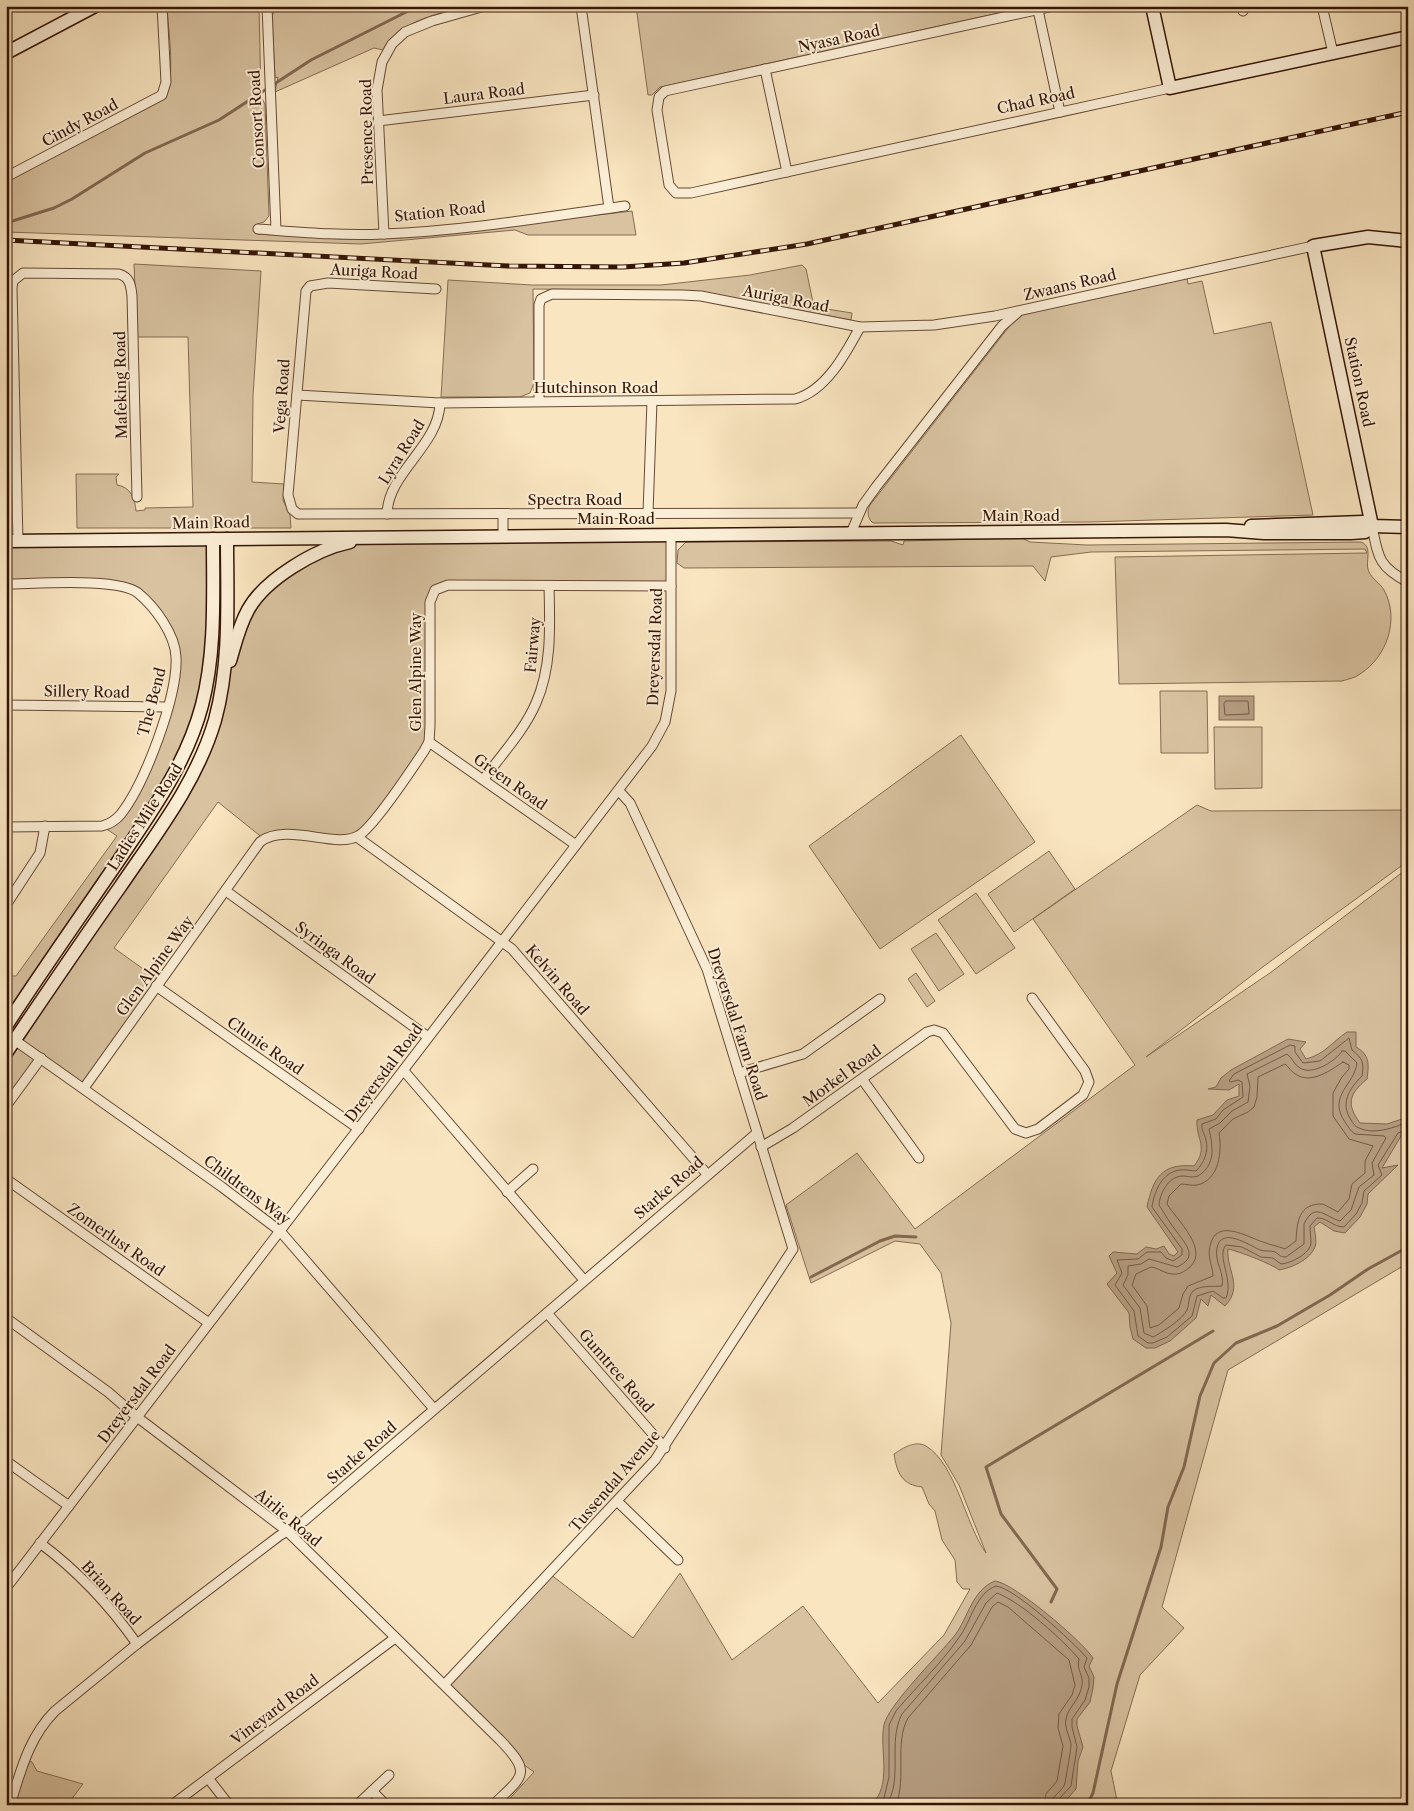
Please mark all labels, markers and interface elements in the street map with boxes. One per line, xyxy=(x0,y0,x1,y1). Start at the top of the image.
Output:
street label: Nyasa Road xyxy=(796,21,882,56)
street label: Consort Road xyxy=(244,69,269,169)
street label: Presence Road xyxy=(356,79,377,185)
street label: Laura Road xyxy=(442,79,526,108)
street label: Chad Road xyxy=(995,83,1077,118)
street label: Cindy Road xyxy=(38,95,121,151)
street label: Station Road xyxy=(393,197,487,226)
street label: Auriga Road xyxy=(329,260,418,283)
street label: Zwaans Road xyxy=(1022,265,1118,304)
street label: Auriga Road xyxy=(740,281,831,316)
street label: Mafeking Road xyxy=(110,331,131,439)
street label: Station Road xyxy=(1341,335,1378,429)
street label: Vega Road xyxy=(269,358,294,435)
street label: Hutchinson Road xyxy=(534,378,658,397)
street label: Lyra Road xyxy=(374,416,429,488)
street label: Spectra Road xyxy=(528,490,622,509)
street label: Main Road xyxy=(982,506,1060,525)
street label: Main Road xyxy=(577,509,655,528)
street label: Main Road xyxy=(172,512,250,533)
street label: Dreyersdal Road xyxy=(643,588,666,706)
street label: Glen Alpine Way xyxy=(406,612,425,732)
street label: Fairway xyxy=(521,616,544,674)
street label: The Bend xyxy=(133,665,170,738)
street label: Sillery Road xyxy=(44,681,130,702)
street label: Green Road xyxy=(470,749,551,814)
street label: Ladies Mile Road xyxy=(103,760,186,874)
street label: Glen Alpine Way xyxy=(112,911,198,1020)
street label: Syringa Road xyxy=(292,917,379,988)
street label: Kelvin Road xyxy=(522,941,593,1019)
street label: Dreyersdal Farm Road xyxy=(704,945,771,1103)
street label: Clunie Road xyxy=(224,1012,307,1079)
street label: Dreyersdal Road xyxy=(340,1020,427,1126)
street label: Morkel Road xyxy=(799,1041,885,1110)
street label: Childrens Way xyxy=(200,1151,295,1229)
street label: Starke Road xyxy=(630,1152,707,1223)
street label: Zomerlust Road xyxy=(64,1199,169,1280)
street label: Gumtree Road xyxy=(575,1325,658,1416)
street label: Dreyersdal Road xyxy=(93,1341,180,1447)
street label: Starke Road xyxy=(323,1417,400,1488)
street label: Tussendal Avenue xyxy=(565,1426,664,1536)
street label: Airlie Road xyxy=(251,1484,325,1551)
street label: Brian Road xyxy=(78,1557,145,1629)
street label: Vineyard Road xyxy=(226,1670,322,1749)

